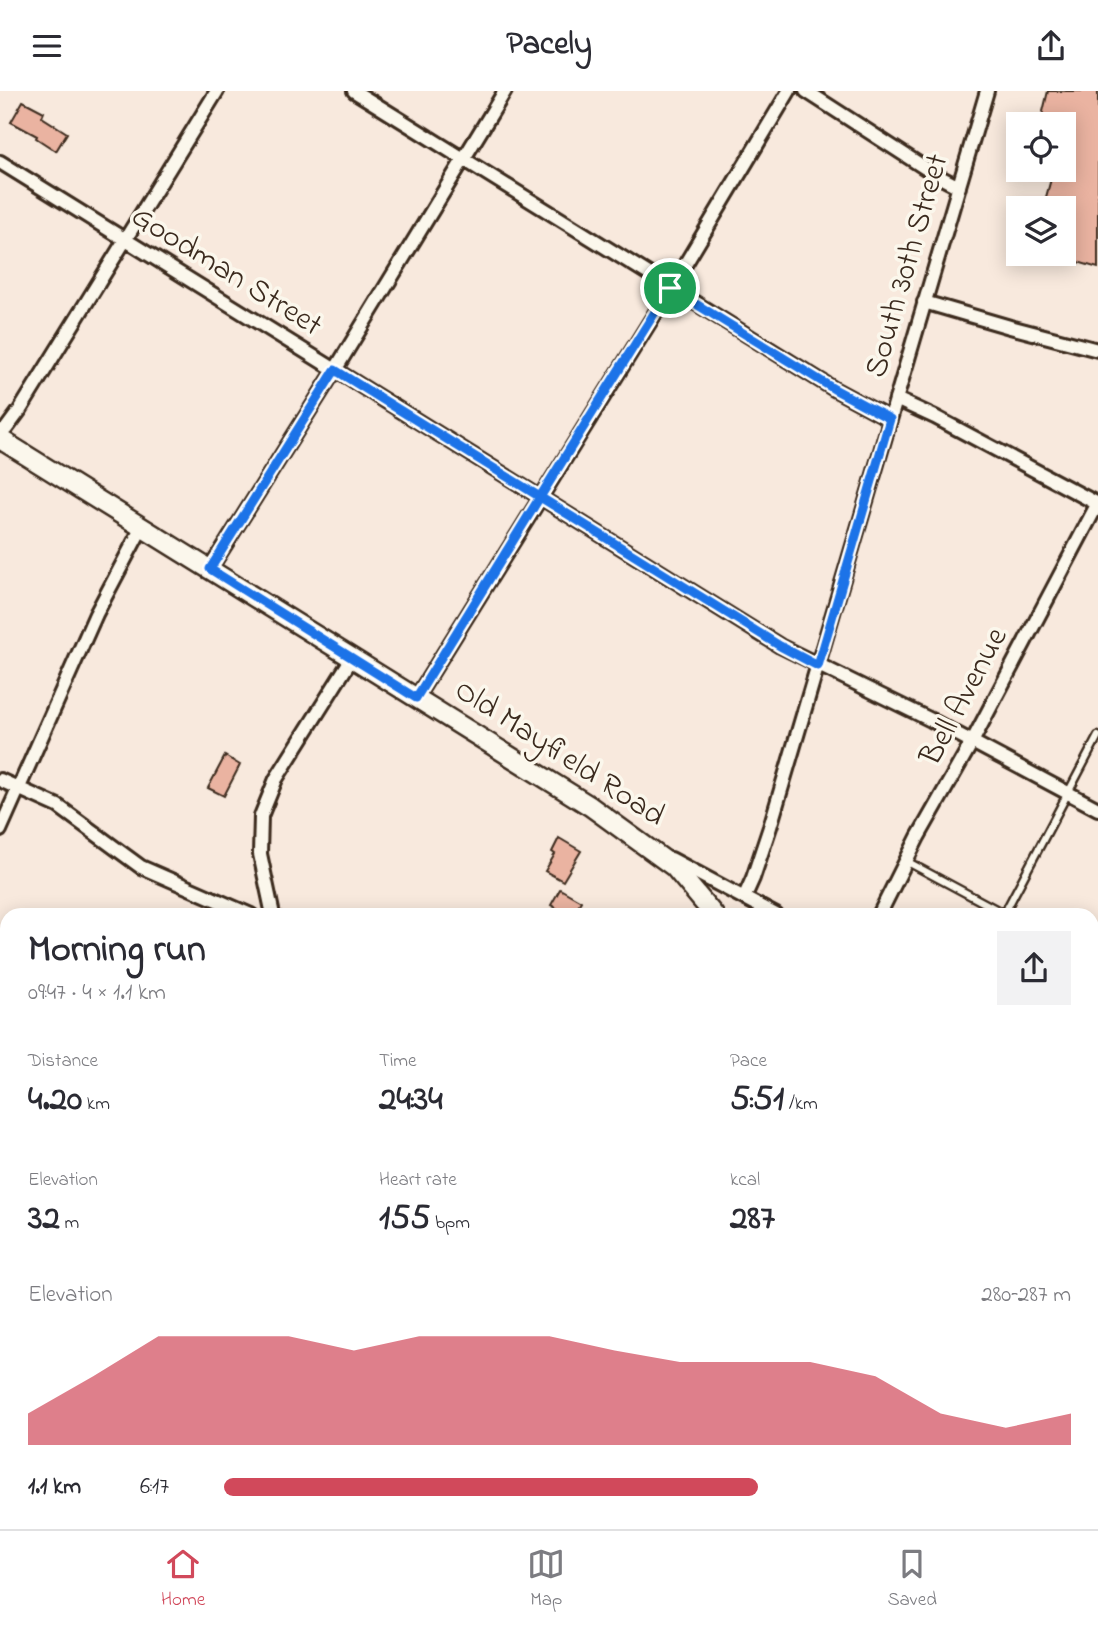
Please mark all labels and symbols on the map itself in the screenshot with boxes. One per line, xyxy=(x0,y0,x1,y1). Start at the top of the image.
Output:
street label: South 30th Street xyxy=(854,148,962,383)
street label: Goodman Street xyxy=(121,194,331,350)
pin xyxy=(640,258,700,318)
street label: Bell Avenue xyxy=(908,619,1021,775)
street label: Old Mayfield Road xyxy=(444,668,674,840)

